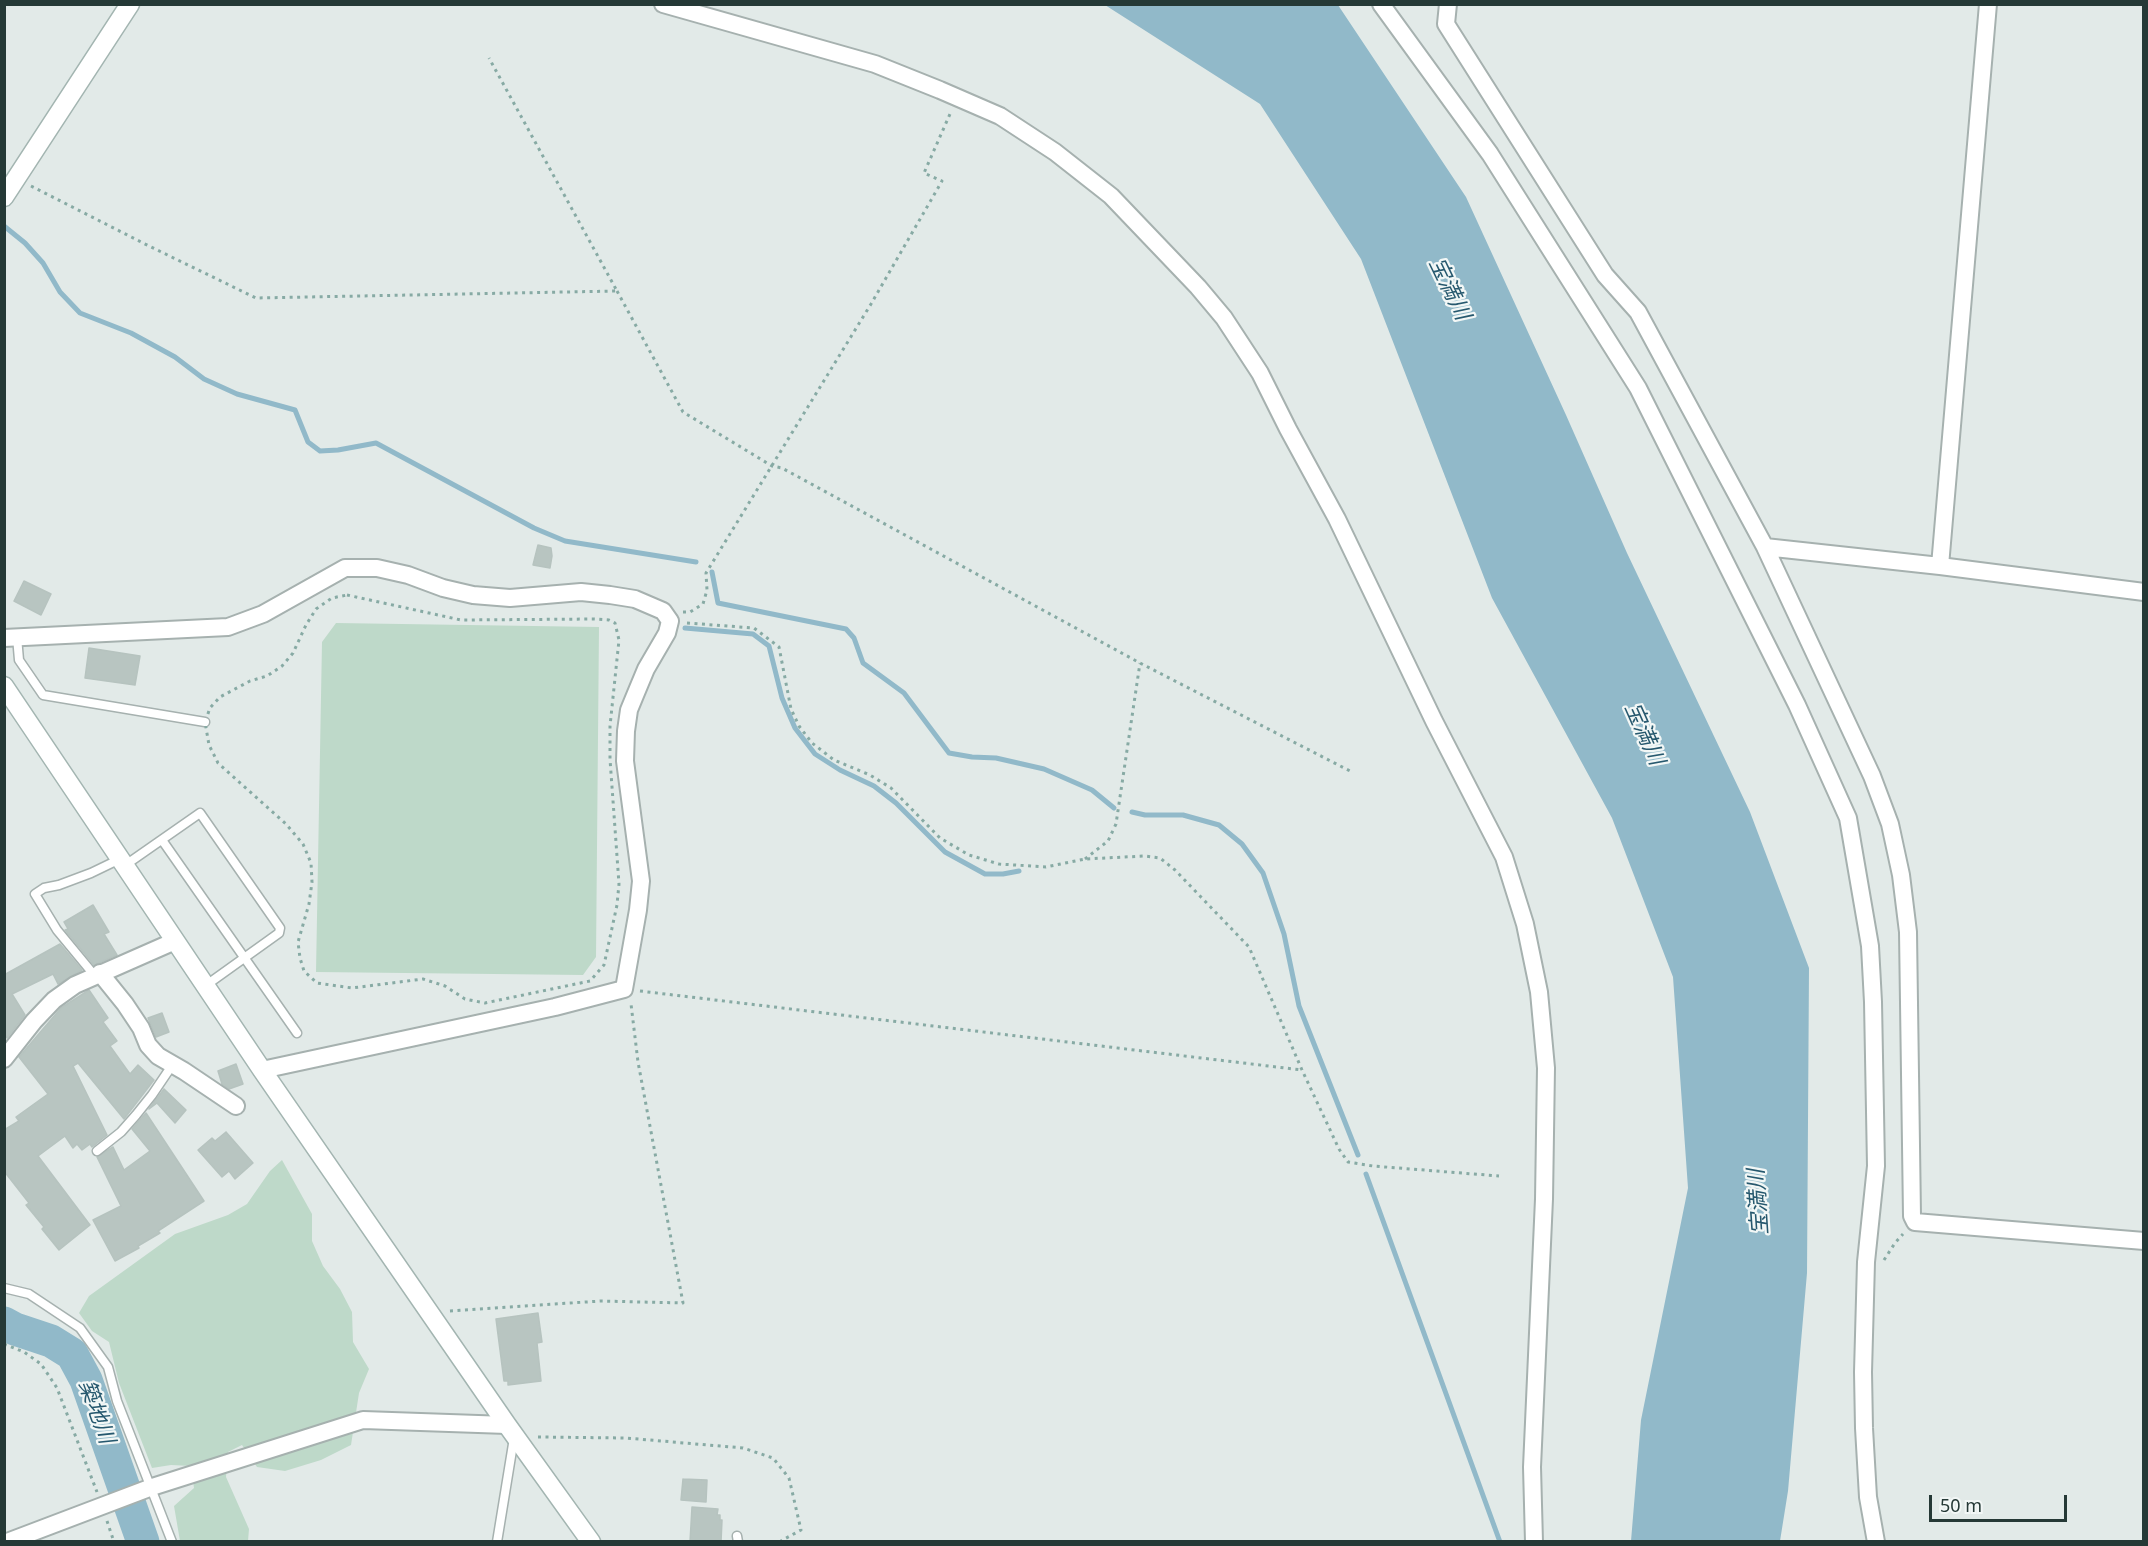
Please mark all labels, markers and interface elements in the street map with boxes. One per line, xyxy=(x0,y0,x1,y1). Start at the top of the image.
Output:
water label: 宝満川 xyxy=(1423,254,1475,324)
water label: 宝満川 xyxy=(1619,698,1669,770)
water label: 宝満川 xyxy=(1744,1168,1774,1236)
water label: 築地川 xyxy=(72,1376,120,1448)
scale bar xyxy=(1932,1483,2070,1521)
text: 50 m xyxy=(1940,1493,1982,1517)

